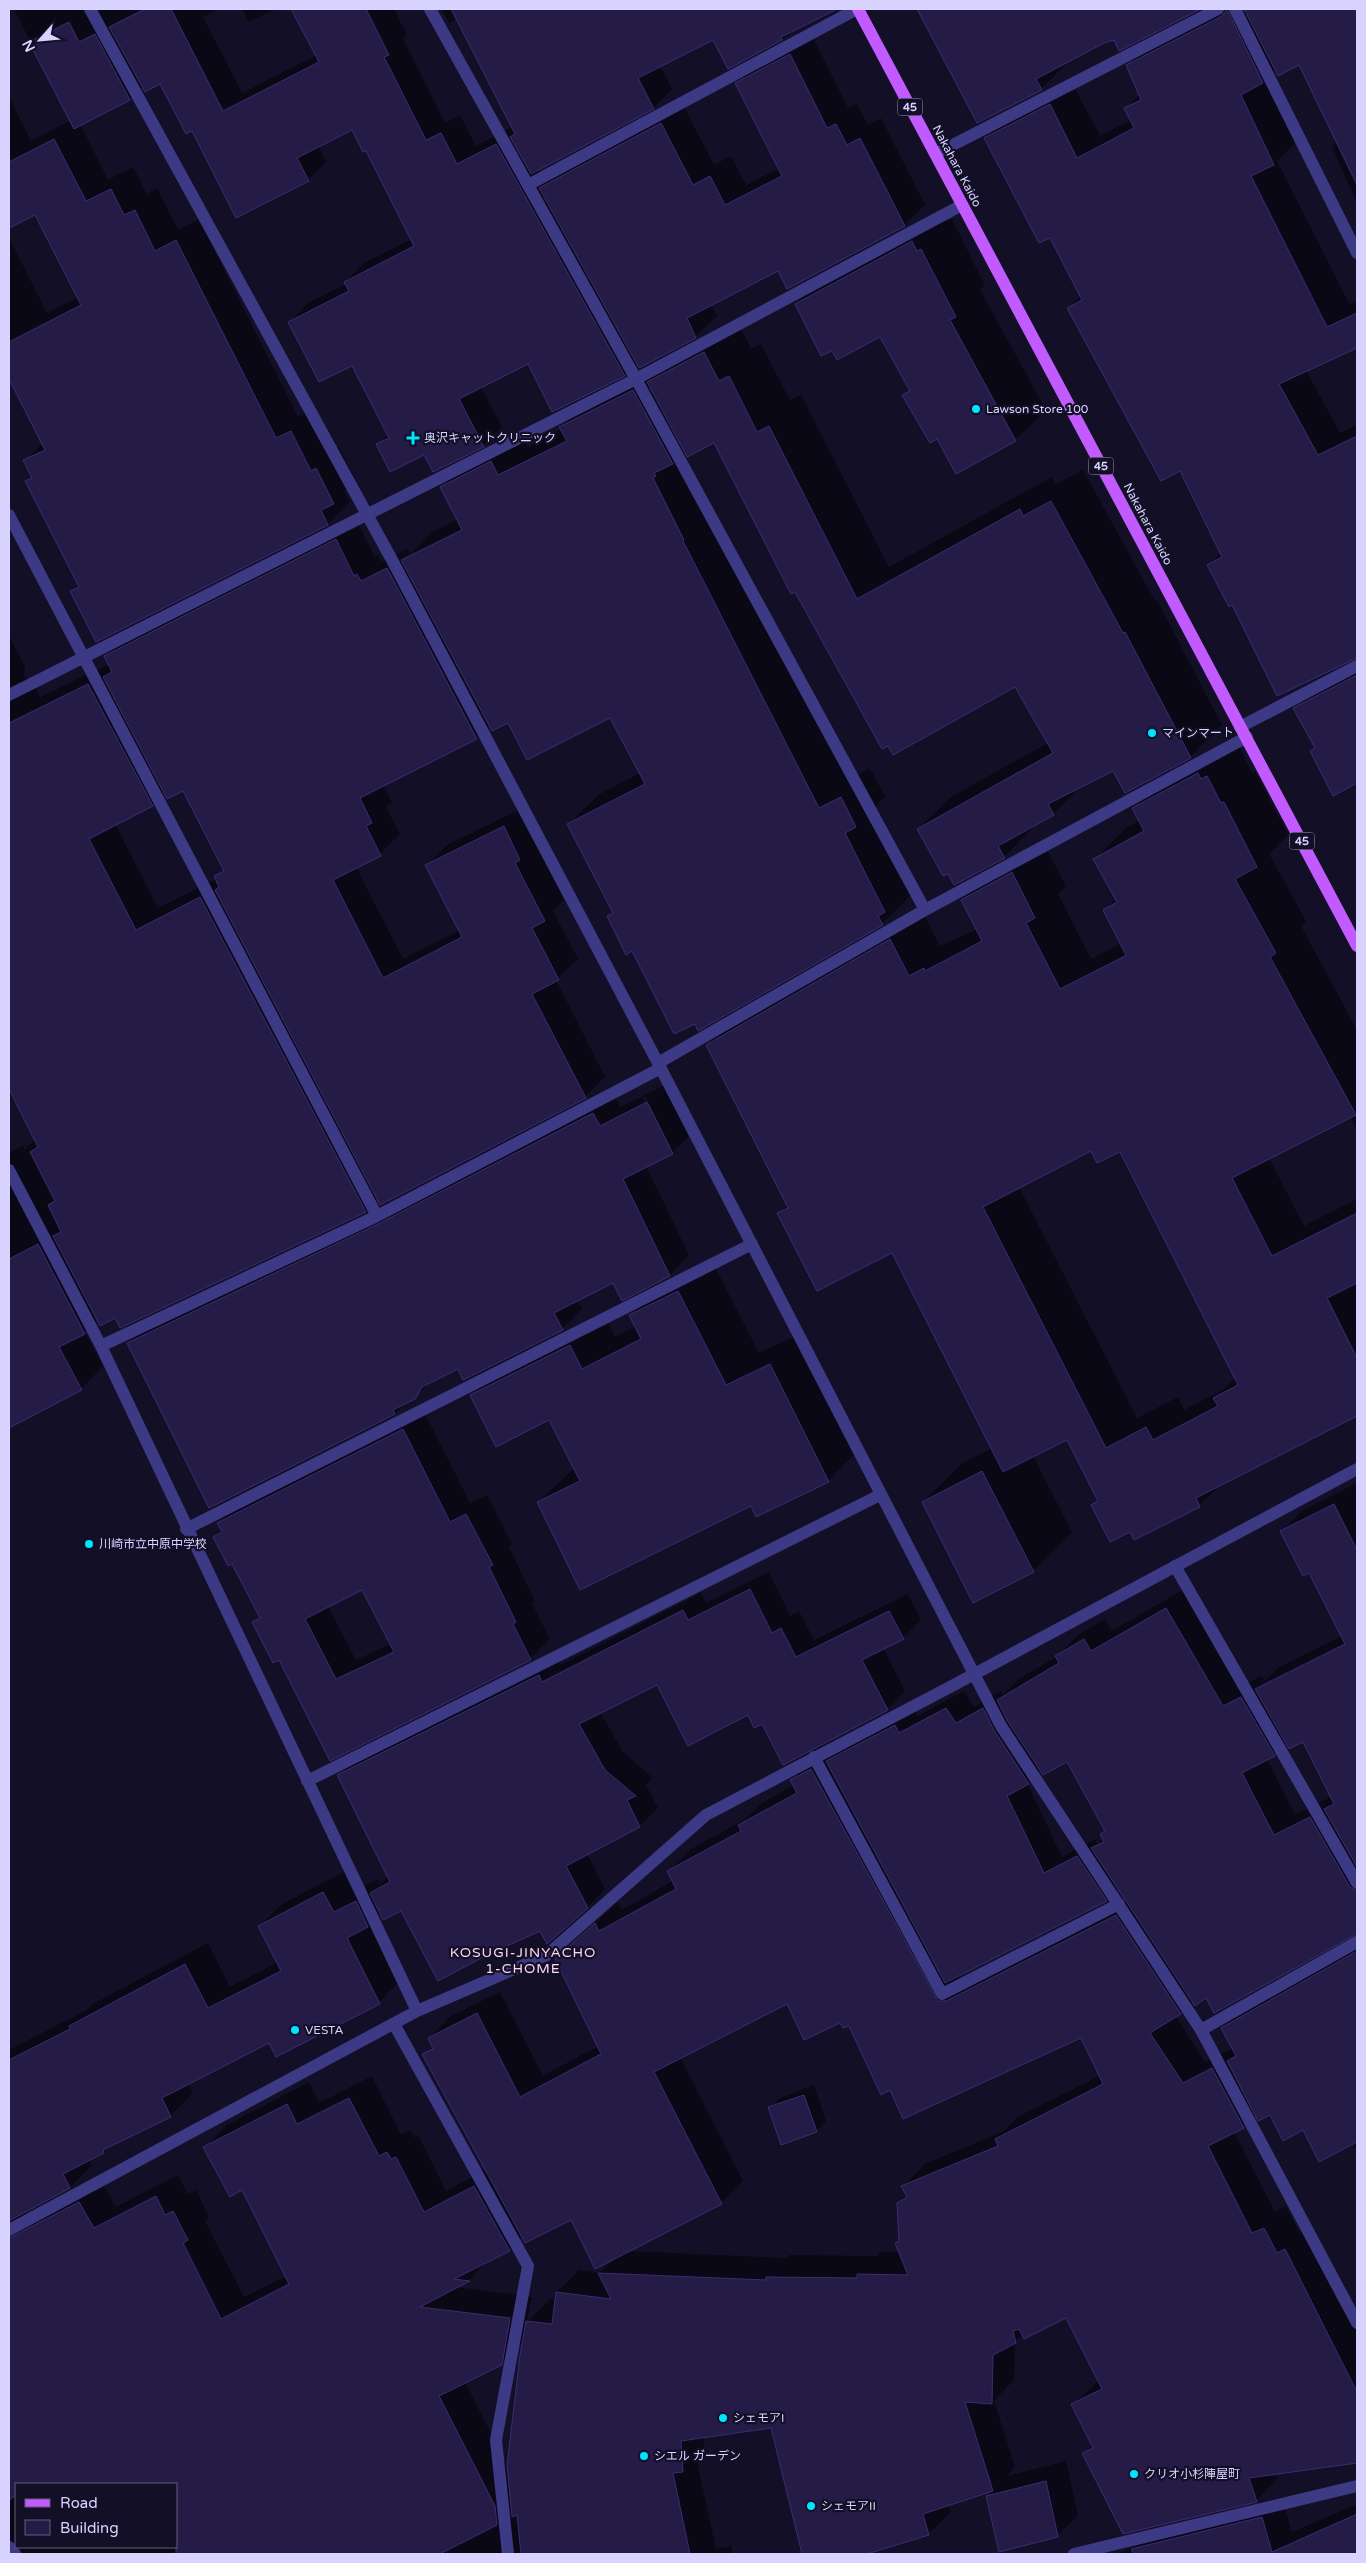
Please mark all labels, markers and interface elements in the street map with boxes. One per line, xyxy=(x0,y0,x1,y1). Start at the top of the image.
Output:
north arrow xyxy=(15,15,65,65)
text: N xyxy=(19,37,39,55)
road number: 45 xyxy=(898,98,922,115)
street label: Nakahara Kaido xyxy=(930,123,984,209)
place label: Lawson Store 100 xyxy=(986,402,1089,416)
marker: Lawson Store 100 xyxy=(970,403,982,415)
marker: 奥沢キャットクリニック xyxy=(406,431,420,445)
place label: 奥沢キャットクリニック xyxy=(424,431,556,445)
road number: 45 xyxy=(1088,458,1114,474)
street label: Nakahara Kaido xyxy=(1121,481,1175,567)
place label: マインマート xyxy=(1162,726,1234,740)
marker: マインマート xyxy=(1146,727,1158,739)
road number: 45 xyxy=(1290,832,1314,849)
place label: 川崎市立中原中学校 xyxy=(99,1537,207,1551)
marker: 川崎市立中原中学校 xyxy=(83,1538,95,1550)
district label: KOSUGI-JINYACHO 1-CHOME xyxy=(450,1944,596,1977)
place label: VESTA xyxy=(305,2023,343,2037)
marker: VESTA xyxy=(289,2024,301,2036)
place label: シェモアI xyxy=(733,2411,784,2425)
marker: シェモアI xyxy=(717,2412,729,2424)
place label: シエル ガーデン xyxy=(654,2449,741,2463)
marker: シエル ガーデン xyxy=(638,2450,650,2462)
place label: クリオ小杉陣屋町 xyxy=(1144,2467,1240,2481)
marker: クリオ小杉陣屋町 xyxy=(1128,2468,1140,2480)
legend xyxy=(15,2483,178,2548)
text: Road xyxy=(60,2494,98,2512)
place label: シェモアII xyxy=(821,2499,876,2513)
marker: シェモアII xyxy=(805,2500,817,2512)
text: Building xyxy=(60,2519,119,2537)

